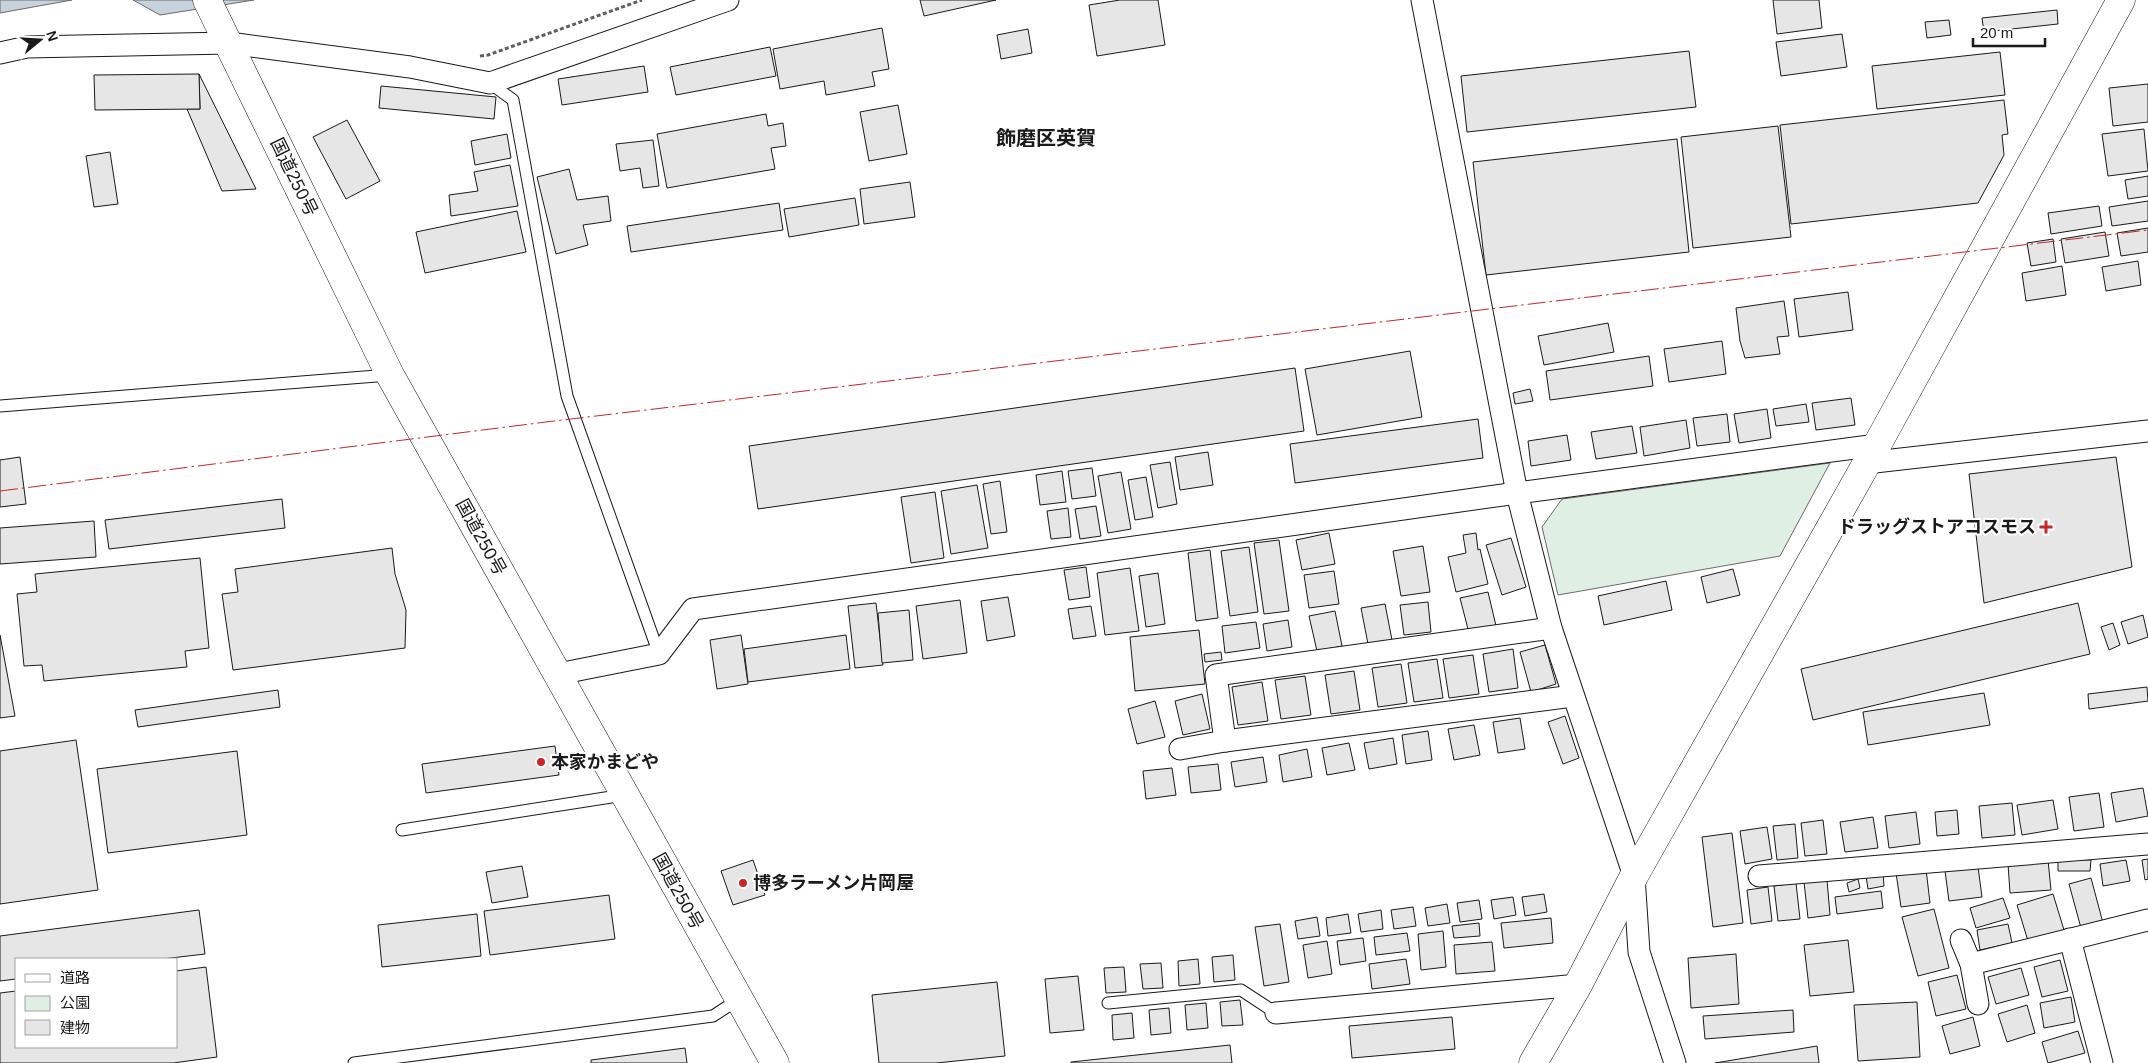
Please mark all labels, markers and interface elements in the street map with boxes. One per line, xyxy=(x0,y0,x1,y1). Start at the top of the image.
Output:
north arrow xyxy=(15,15,65,65)
scale bar xyxy=(1973,15,2046,47)
text: 20 m xyxy=(1980,24,2013,41)
text: N xyxy=(43,29,62,43)
district label: 飾磨区英賀 xyxy=(996,127,1096,149)
street label: 国道250号 xyxy=(267,135,321,219)
street label: 国道250号 xyxy=(452,495,510,579)
place label: ドラッグストアコスモス xyxy=(1838,517,2036,537)
marker: ドラッグストアコスモス xyxy=(2040,521,2052,533)
place label: 本家かまどや xyxy=(551,752,659,772)
marker: 本家かまどや xyxy=(535,756,547,768)
street label: 国道250号 xyxy=(649,849,707,933)
place label: 博多ラーメン片岡屋 xyxy=(753,873,914,893)
marker: 博多ラーメン片岡屋 xyxy=(737,877,749,889)
legend xyxy=(15,958,178,1048)
text: 道路 xyxy=(60,969,90,986)
text: 公園 xyxy=(60,994,90,1011)
text: 建物 xyxy=(60,1019,90,1036)

